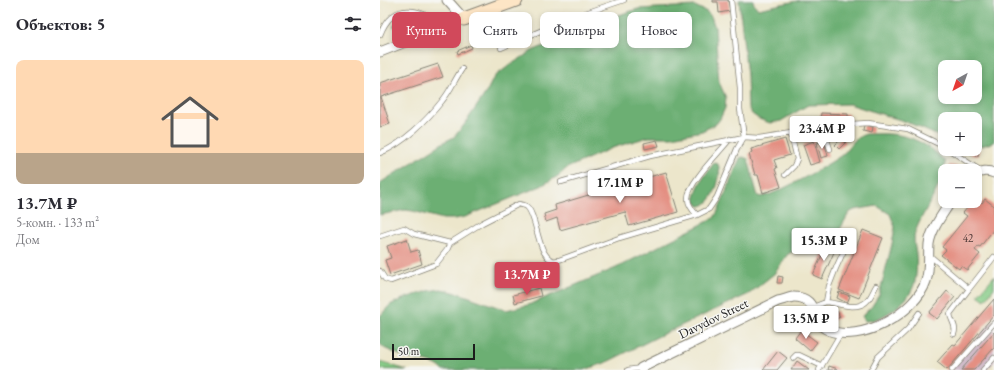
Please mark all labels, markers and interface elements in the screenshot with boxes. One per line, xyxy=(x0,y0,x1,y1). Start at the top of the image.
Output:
chip: Купить xyxy=(392,12,461,48)
chip: Снять xyxy=(469,12,532,48)
chip: Фильтры xyxy=(540,12,619,48)
chip: Новое xyxy=(627,12,692,48)
text: Объектов: 5 xyxy=(16,13,106,35)
icon: filters xyxy=(342,13,364,35)
north arrow xyxy=(938,60,982,104)
map controls xyxy=(938,60,982,208)
icon: home xyxy=(154,86,226,158)
button: + xyxy=(938,112,982,156)
pin: 23.4M ₽ xyxy=(785,116,859,150)
text: 23.4M ₽ xyxy=(799,120,845,137)
button: − xyxy=(938,164,982,208)
pin: 17.1M ₽ xyxy=(583,170,657,204)
text: 17.1M ₽ xyxy=(597,174,643,191)
text: 13.7M ₽ xyxy=(16,192,77,214)
text: 5-комн. · 133 m² xyxy=(16,214,99,231)
pin: 15.3M ₽ xyxy=(787,228,861,262)
text: Дом xyxy=(16,231,40,248)
house number: 42 xyxy=(963,231,974,245)
text: 15.3M ₽ xyxy=(801,232,847,249)
pin: 13.7M ₽ xyxy=(490,262,564,296)
text: 13.7M ₽ xyxy=(504,266,550,283)
street label: Davydov Street xyxy=(676,294,751,343)
pin: 13.5M ₽ xyxy=(769,306,843,340)
text: 13.5M ₽ xyxy=(783,310,829,327)
scale bar xyxy=(392,342,475,361)
text: 50 m xyxy=(398,344,419,358)

